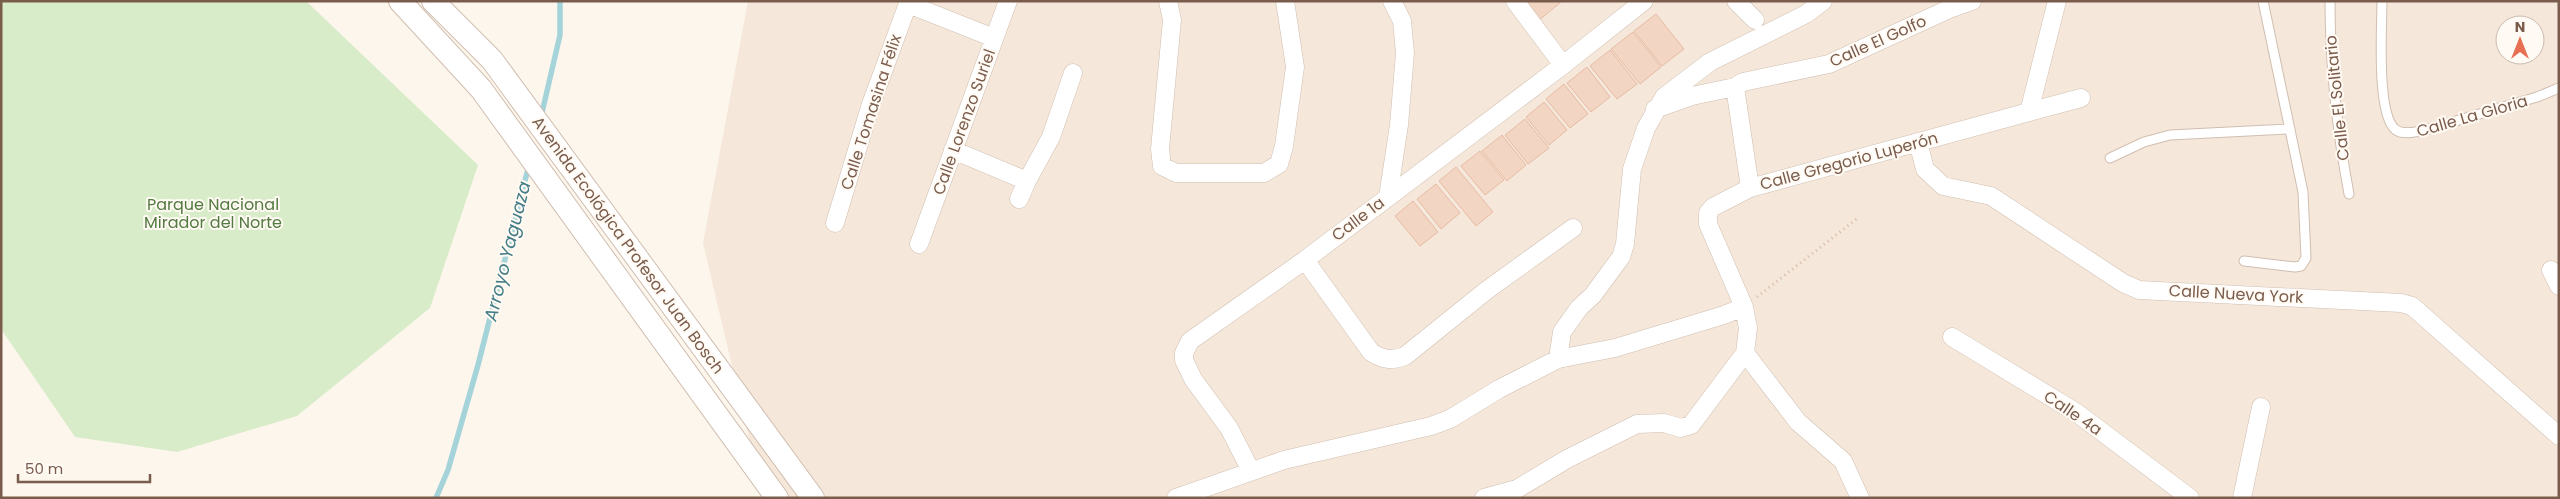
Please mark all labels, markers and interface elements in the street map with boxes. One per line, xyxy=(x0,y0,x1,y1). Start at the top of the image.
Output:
street label: Calle El Golfo xyxy=(1826,9,1930,73)
north arrow xyxy=(2495,15,2545,65)
text: N xyxy=(2515,17,2525,37)
street label: Calle Tomasina Félix xyxy=(835,31,907,193)
street label: Calle El Solitario xyxy=(2319,34,2355,162)
street label: Calle Lorenzo Suriel xyxy=(927,46,1001,198)
street label: Calle La Gloria xyxy=(2414,89,2530,143)
street label: Avenida Ecológica Profesor Juan Bosch xyxy=(527,111,729,379)
street label: Calle Gregorio Luperón xyxy=(1757,126,1941,196)
water label: Arroyo Yaguaza xyxy=(477,179,536,324)
street label: Calle 1a xyxy=(1327,191,1389,247)
park label: Parque Nacional Mirador del Norte xyxy=(144,193,282,234)
street label: Calle Nueva York xyxy=(2168,279,2305,309)
street label: Calle 4a xyxy=(2039,385,2107,441)
scale bar xyxy=(18,452,150,484)
text: 50 m xyxy=(25,458,63,479)

